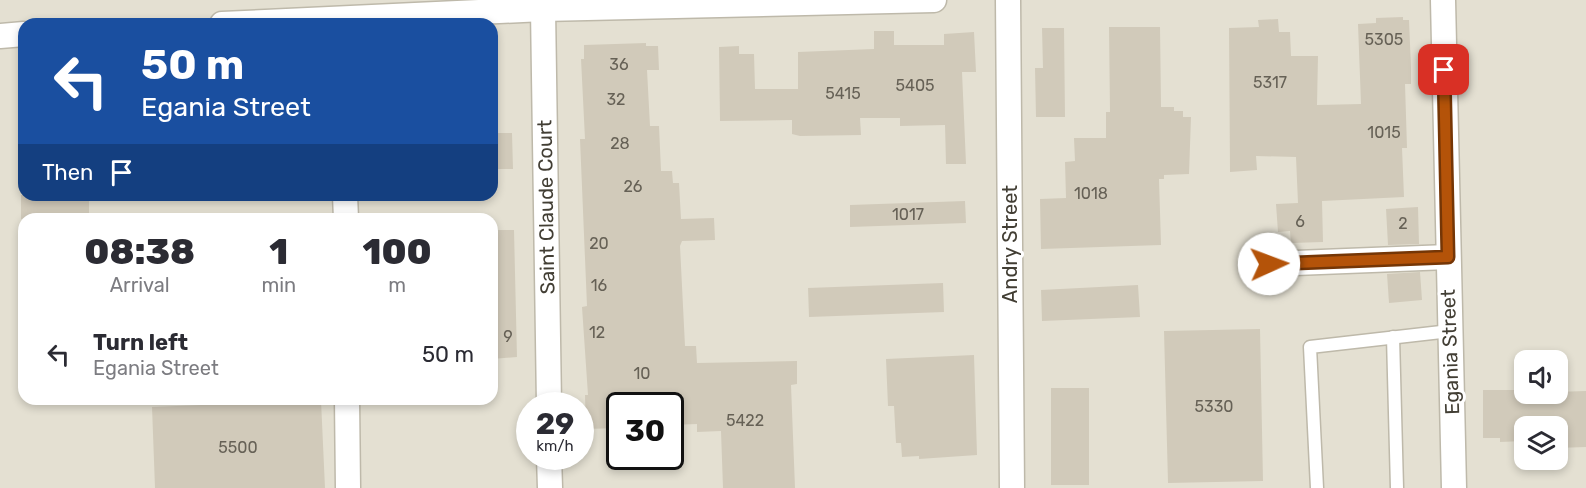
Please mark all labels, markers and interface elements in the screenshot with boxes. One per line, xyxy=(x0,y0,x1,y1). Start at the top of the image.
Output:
house number: 5305 xyxy=(1365,30,1403,49)
text: 50 m xyxy=(141,40,244,90)
icon: left xyxy=(42,42,120,120)
pin xyxy=(1418,44,1469,95)
icon: arrive xyxy=(1427,53,1460,86)
house number: 36 xyxy=(609,55,629,74)
house number: 5317 xyxy=(1253,73,1287,92)
house number: 5405 xyxy=(895,76,935,95)
house number: 5415 xyxy=(825,84,861,103)
house number: 32 xyxy=(606,90,626,109)
text: Egania Street xyxy=(141,91,311,123)
street label: Saint Claude Court xyxy=(532,119,560,294)
house number: 1015 xyxy=(1367,123,1401,142)
house number: 28 xyxy=(610,134,630,153)
icon: arrive xyxy=(105,156,138,189)
text: Then xyxy=(42,159,93,186)
house number: 26 xyxy=(623,177,643,196)
house number: 1018 xyxy=(1074,184,1108,203)
street label: Andry Street xyxy=(998,185,1022,303)
house number: 1017 xyxy=(892,205,924,224)
house number: 6 xyxy=(1295,212,1305,231)
house number: 2 xyxy=(1398,214,1408,233)
text: 08:38 xyxy=(84,230,195,273)
text: 1 xyxy=(269,230,288,273)
text: 100 xyxy=(362,230,432,273)
position arrow xyxy=(1237,232,1301,296)
house number: 20 xyxy=(589,234,609,253)
text: Arrival xyxy=(110,273,170,297)
text: min xyxy=(261,273,296,297)
text: m xyxy=(388,273,406,297)
house number: 16 xyxy=(591,276,608,295)
street label: Egania Street xyxy=(1436,289,1464,415)
house number: 12 xyxy=(589,323,605,342)
house number: 9 xyxy=(503,327,513,346)
text: Turn left xyxy=(93,329,188,356)
icon: left xyxy=(42,338,75,371)
text: 50 m xyxy=(422,341,474,368)
map controls xyxy=(1514,350,1568,470)
button: sound xyxy=(1514,350,1568,404)
text: Egania Street xyxy=(93,356,219,380)
house number: 10 xyxy=(633,364,651,383)
speed limit sign: 30 xyxy=(606,392,684,470)
house number: 5330 xyxy=(1195,397,1233,416)
text: 29 xyxy=(536,406,574,442)
house number: 5422 xyxy=(726,411,764,430)
button: layers xyxy=(1514,416,1568,470)
text: km/h xyxy=(536,437,574,455)
house number: 5500 xyxy=(218,438,258,457)

